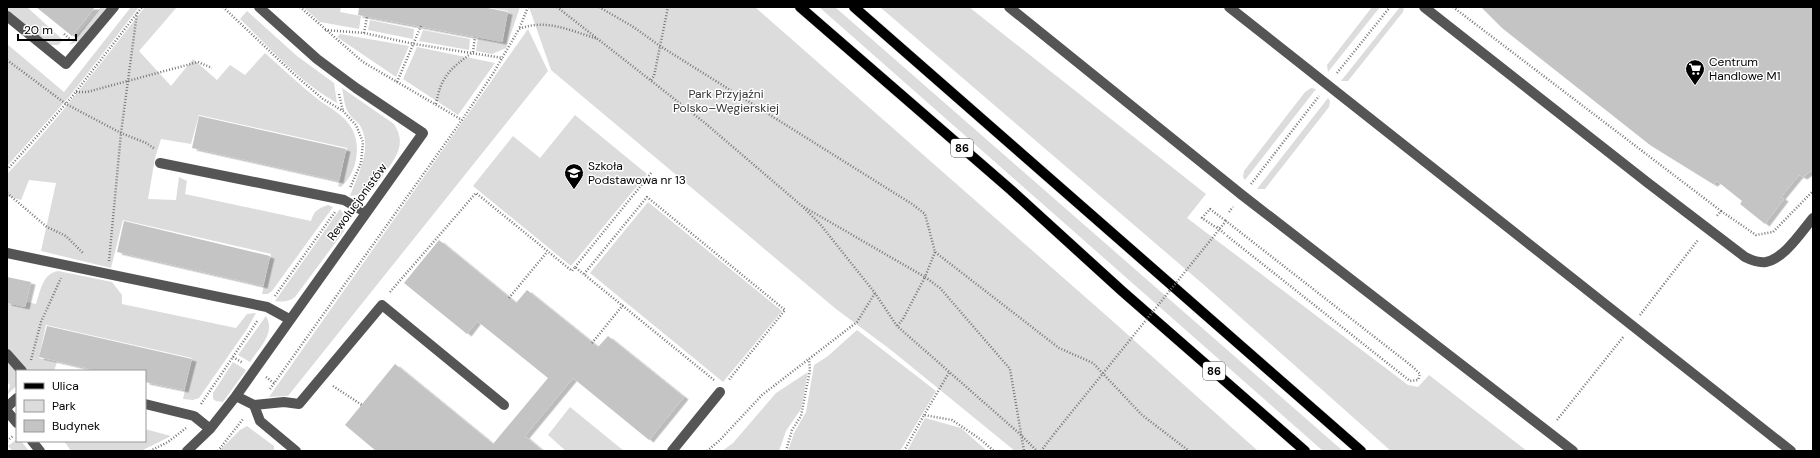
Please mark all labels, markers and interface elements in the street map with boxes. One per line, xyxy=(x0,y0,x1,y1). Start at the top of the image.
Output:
scale bar xyxy=(18,16,76,42)
text: 20 m xyxy=(24,22,53,38)
place label: Centrum Handlowe M1 xyxy=(1709,54,1780,84)
supermarket icon: Centrum Handlowe M1 xyxy=(1684,58,1706,86)
park label: Park Przyjaźni Polsko–Węgierskiej xyxy=(673,86,779,116)
road number: 86 xyxy=(951,139,973,157)
place label: Szkoła Podstawowa nr 13 xyxy=(588,158,686,188)
street label: Rewolucjonistów xyxy=(324,160,390,244)
school or university icon: Szkoła Podstawowa nr 13 xyxy=(563,162,585,190)
road number: 86 xyxy=(1203,362,1225,380)
legend xyxy=(16,370,146,442)
text: Ulica xyxy=(52,378,79,394)
text: Park xyxy=(52,398,76,414)
text: Budynek xyxy=(52,418,100,434)

